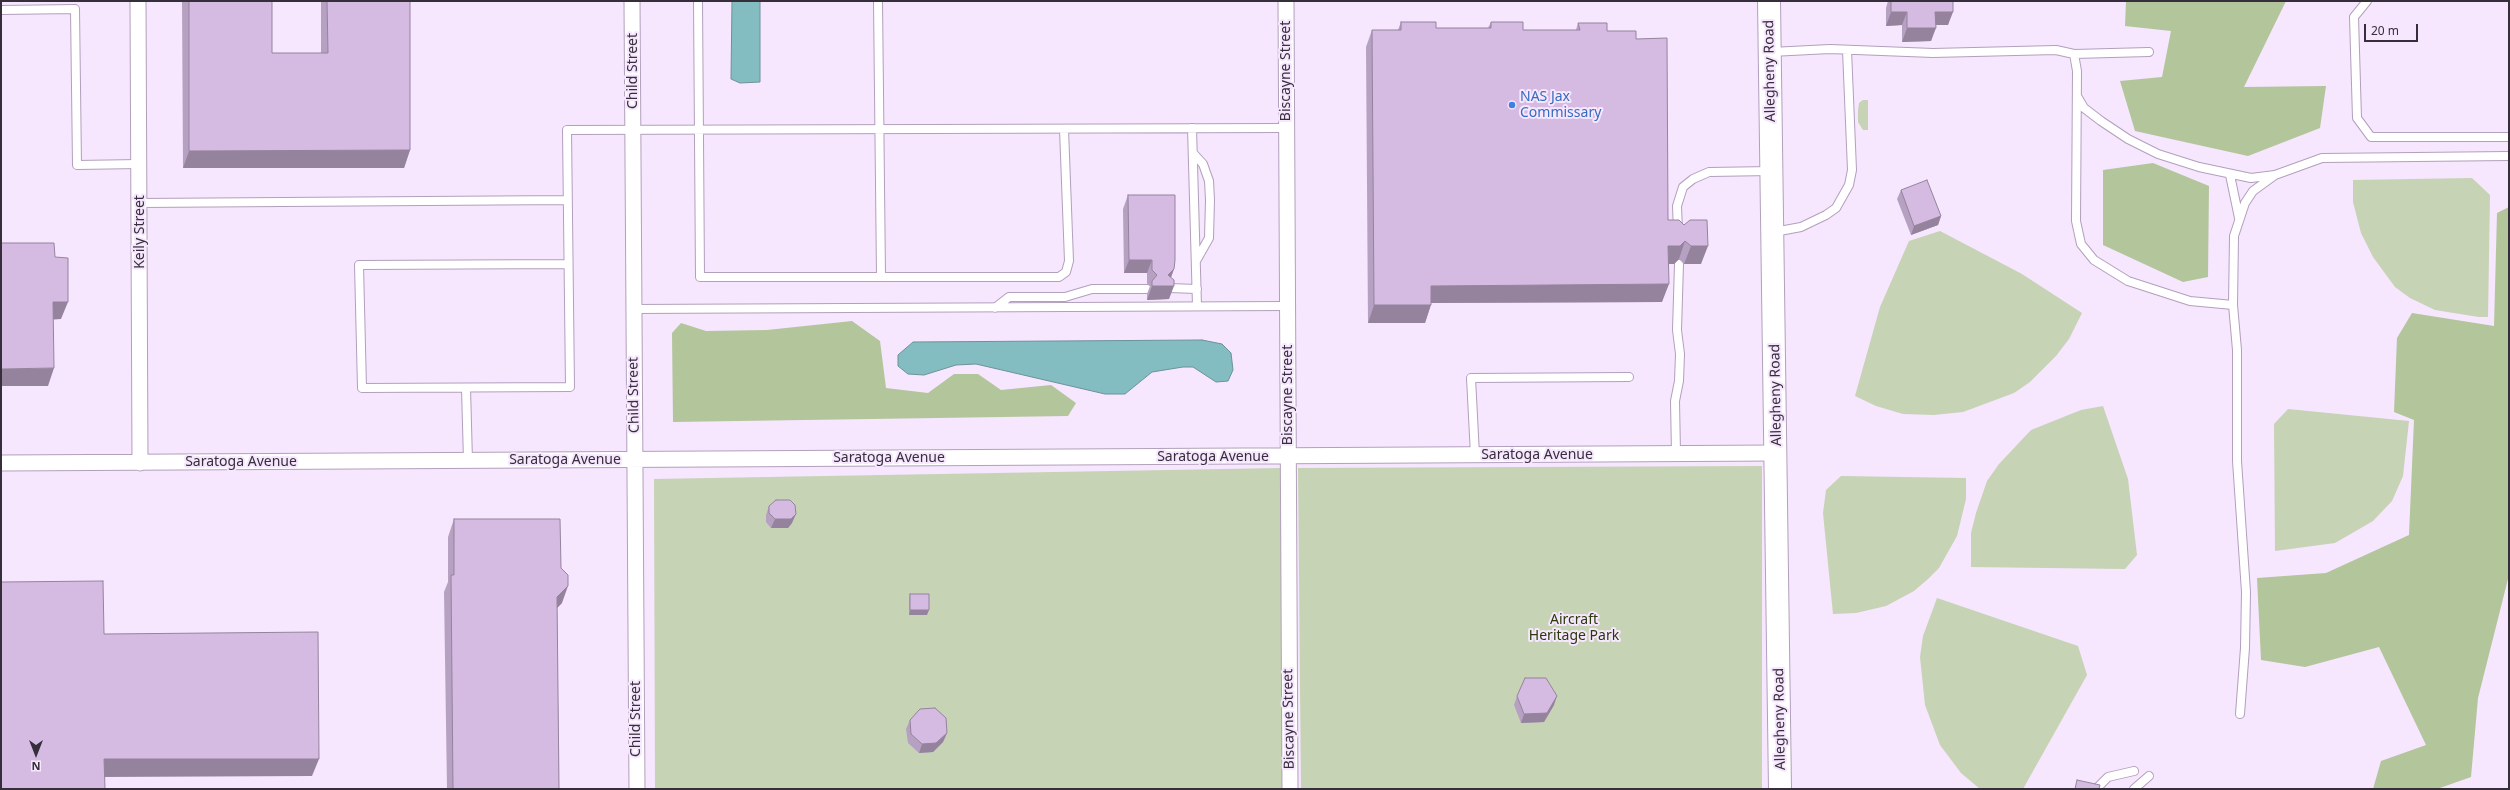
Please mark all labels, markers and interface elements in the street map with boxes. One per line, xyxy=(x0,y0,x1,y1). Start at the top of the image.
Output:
scale bar xyxy=(2366,16,2420,42)
street label: Allegheny Road xyxy=(1761,20,1779,122)
street label: Biscayne Street xyxy=(1278,21,1294,121)
text: 20 m xyxy=(2371,22,2399,39)
street label: Child Street xyxy=(625,33,641,109)
place label: NAS Jax Commissary xyxy=(1520,89,1601,122)
marker: NAS Jax Commissary xyxy=(1507,100,1517,110)
street label: Keily Street xyxy=(132,195,148,269)
street label: Allegheny Road xyxy=(1767,344,1785,446)
street label: Biscayne Street xyxy=(1280,345,1296,445)
street label: Child Street xyxy=(625,357,643,433)
street label: Saratoga Avenue xyxy=(1481,447,1593,463)
street label: Saratoga Avenue xyxy=(1157,449,1269,465)
street label: Saratoga Avenue xyxy=(833,450,945,466)
street label: Saratoga Avenue xyxy=(509,452,621,468)
street label: Saratoga Avenue xyxy=(185,454,297,470)
park label: Aircraft Heritage Park xyxy=(1529,612,1619,644)
street label: Allegheny Road xyxy=(1771,668,1789,770)
street label: Biscayne Street xyxy=(1280,669,1298,769)
street label: Child Street xyxy=(628,681,644,757)
north arrow xyxy=(16,734,56,774)
text: N xyxy=(32,759,40,774)

